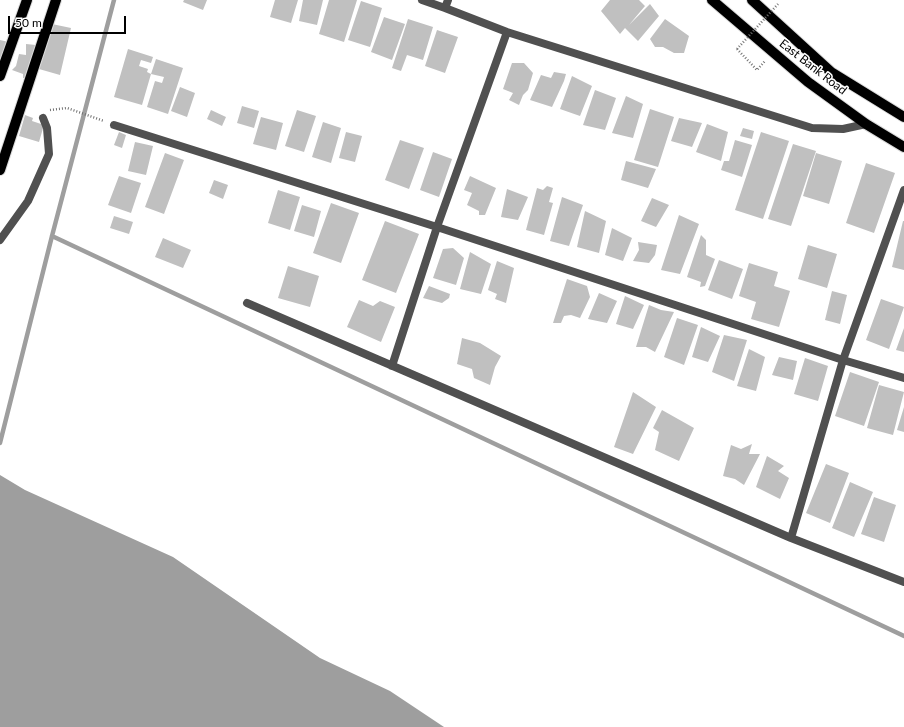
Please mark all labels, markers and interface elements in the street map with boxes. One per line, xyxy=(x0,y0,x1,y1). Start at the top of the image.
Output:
scale bar xyxy=(10,8,128,34)
text: 50 m xyxy=(15,15,42,30)
street label: East Bank Road xyxy=(776,36,850,98)

